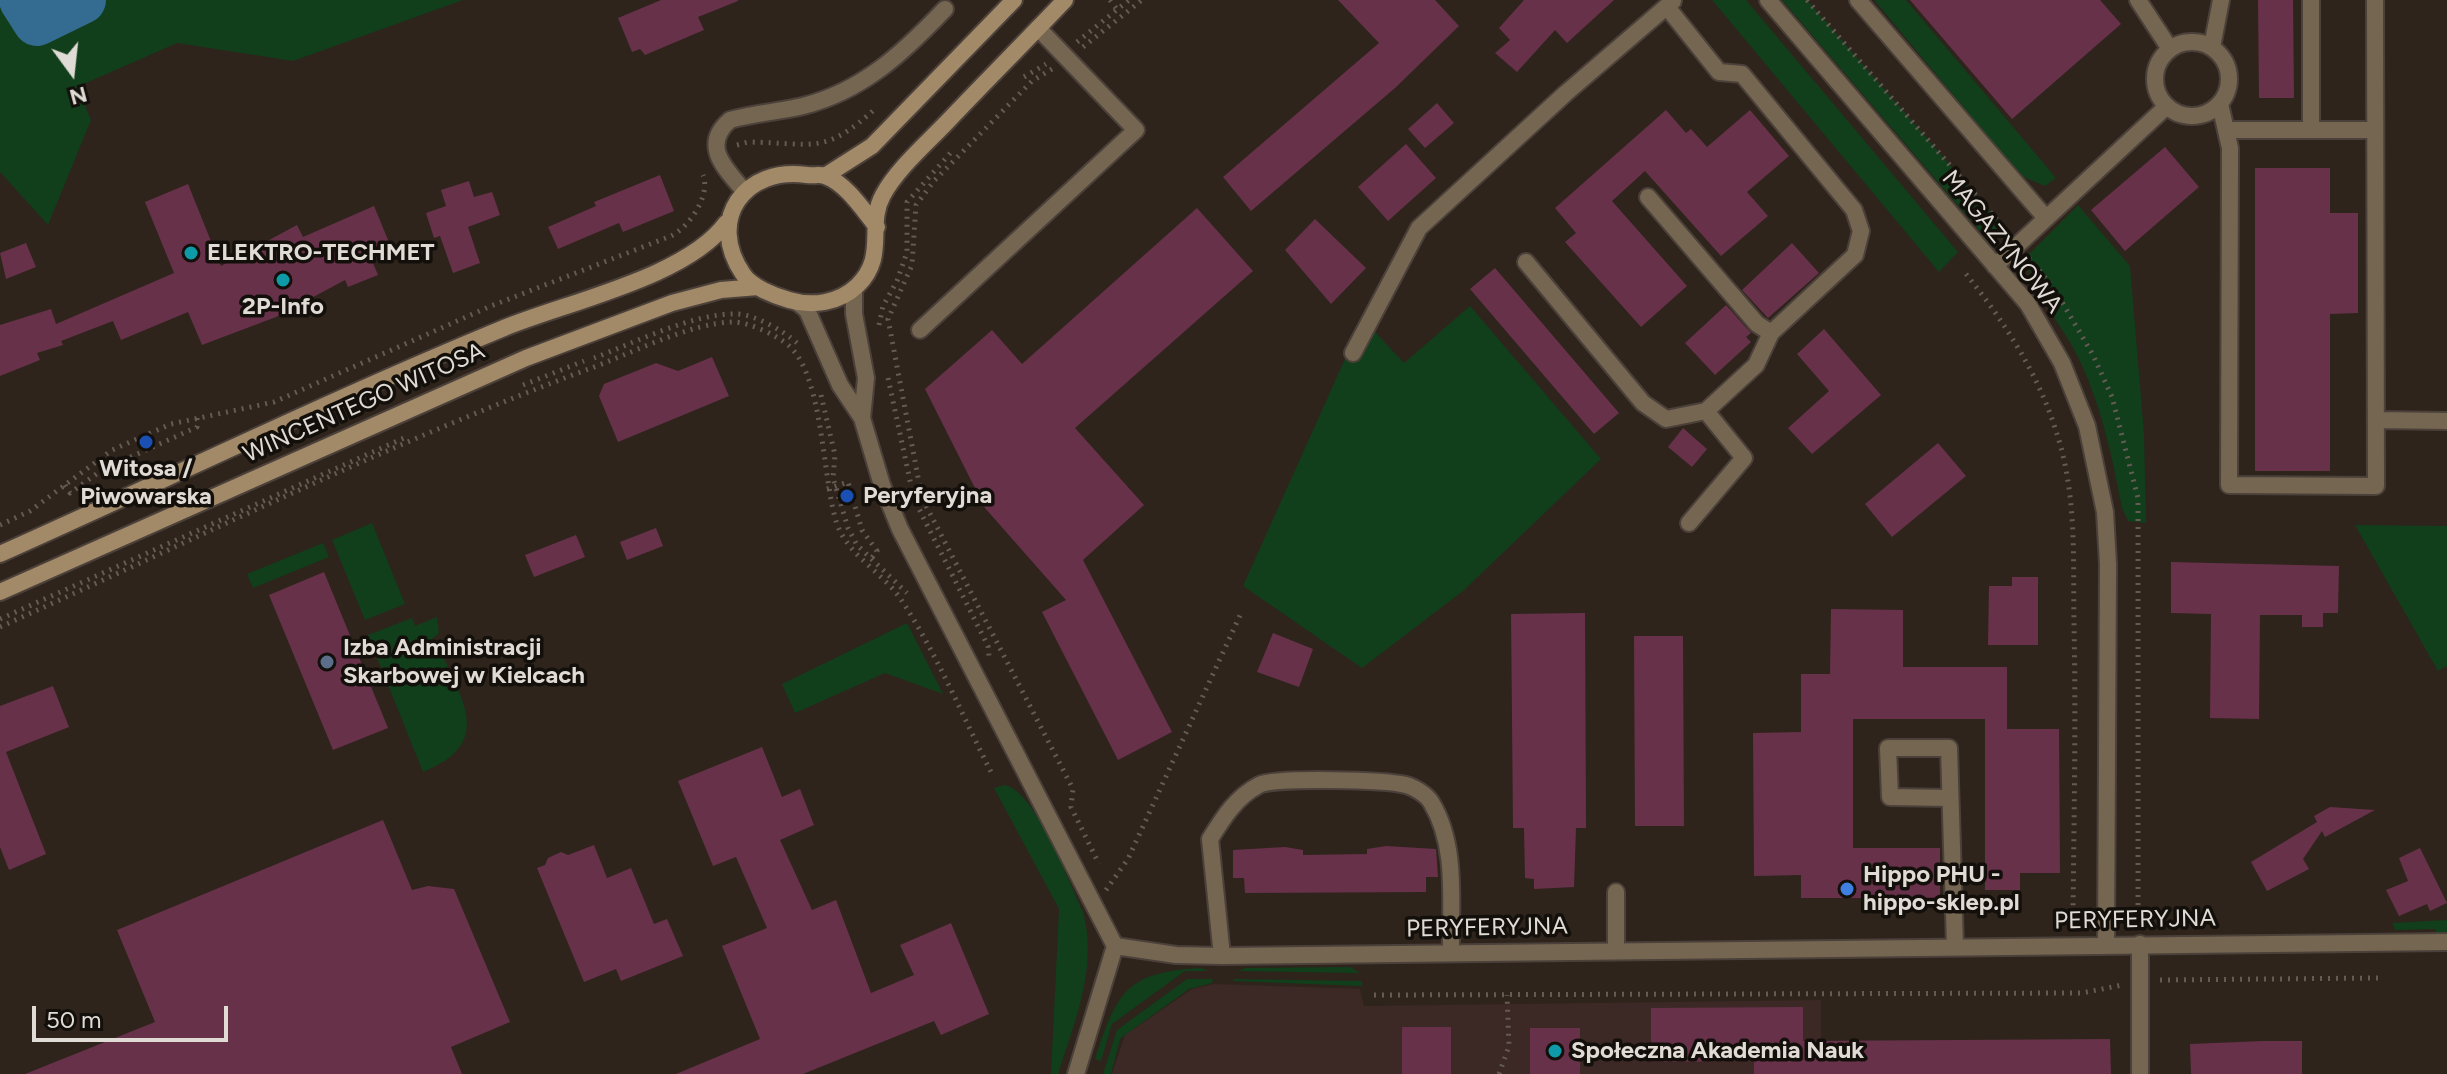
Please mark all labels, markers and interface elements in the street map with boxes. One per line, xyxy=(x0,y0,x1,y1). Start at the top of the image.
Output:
north arrow xyxy=(32,32,112,112)
text: N xyxy=(67,80,90,111)
street label: MAGAZYNOWA xyxy=(1936,165,2068,319)
place label: ELEKTRO-TECHMET xyxy=(207,239,435,267)
marker: ELEKTRO-TECHMET xyxy=(182,244,200,262)
marker: 2P-Info xyxy=(274,271,292,289)
place label: 2P-Info xyxy=(242,293,324,321)
street label: WINCENTEGO WITOSA xyxy=(239,337,489,469)
marker: Witosa / Piwowarska xyxy=(137,433,155,451)
place label: Witosa / Piwowarska xyxy=(80,455,212,511)
place label: Peryferyjna xyxy=(863,482,992,510)
marker: Peryferyjna xyxy=(838,487,856,505)
place label: Izba Administracji Skarbowej w Kielcach xyxy=(343,634,585,690)
marker: Izba Administracji Skarbowej w Kielcach xyxy=(318,653,336,671)
place label: Hippo PHU - hippo-sklep.pl xyxy=(1863,861,2020,917)
marker: Hippo PHU - hippo-sklep.pl xyxy=(1838,880,1856,898)
street label: PERYFERYJNA xyxy=(2054,904,2216,936)
street label: PERYFERYJNA xyxy=(1406,912,1568,944)
scale bar xyxy=(36,990,232,1040)
text: 50 m xyxy=(46,1005,102,1034)
place label: Społeczna Akademia Nauk xyxy=(1571,1037,1864,1065)
marker: Społeczna Akademia Nauk xyxy=(1546,1042,1564,1060)

